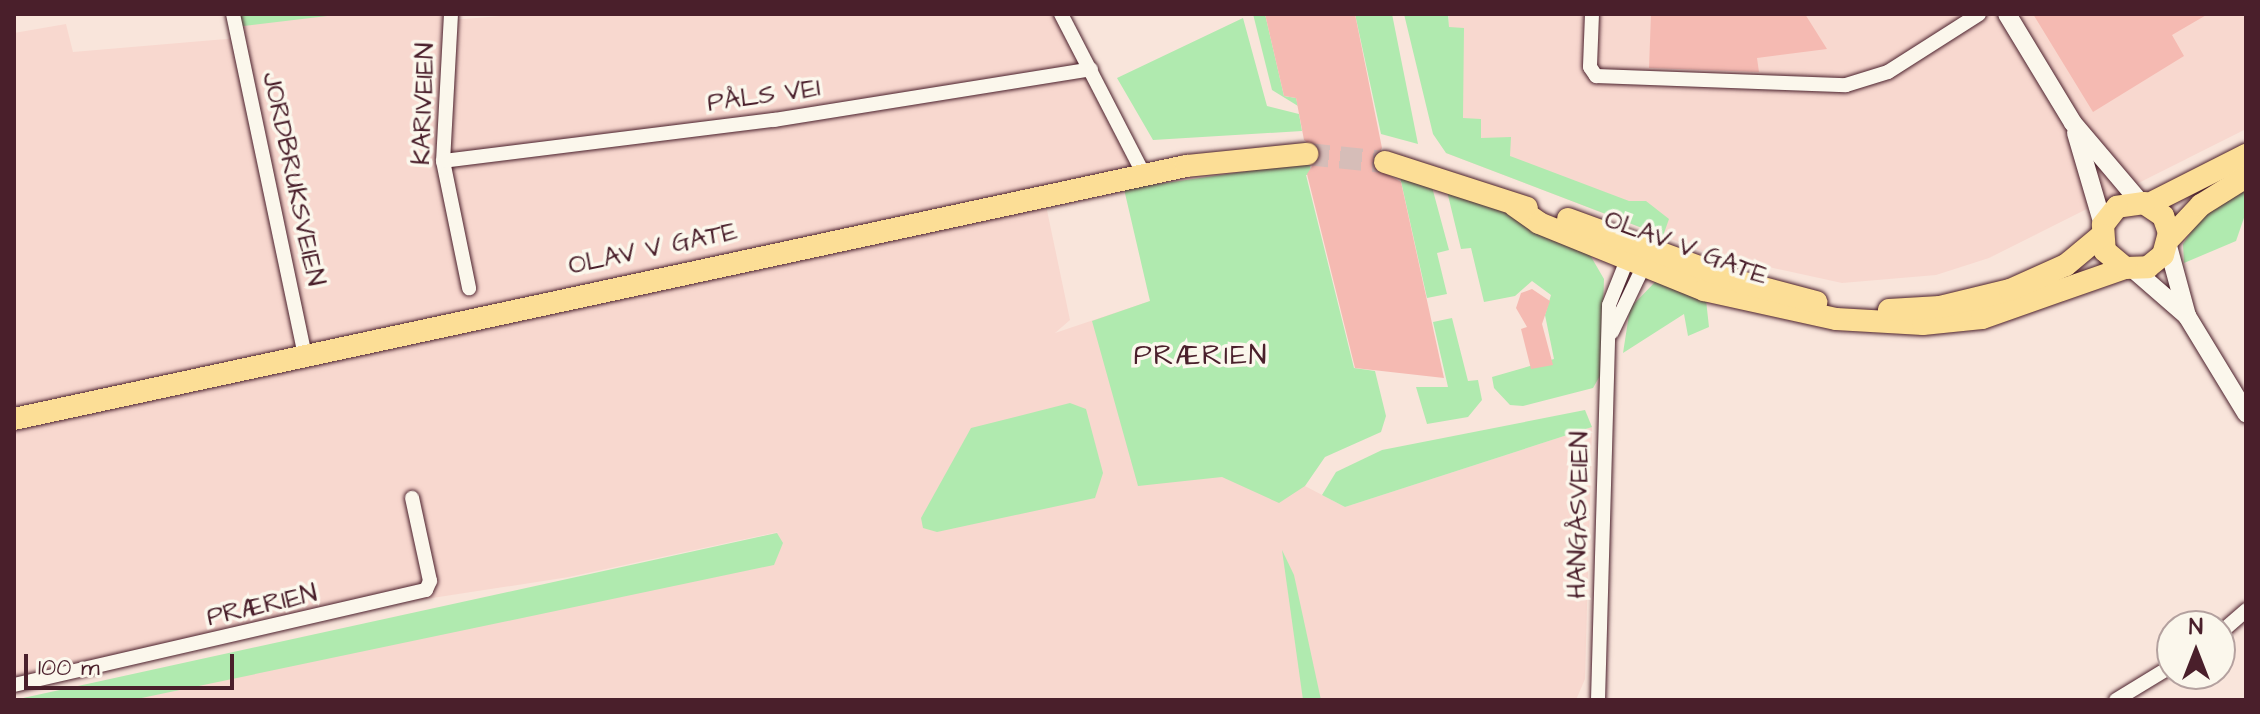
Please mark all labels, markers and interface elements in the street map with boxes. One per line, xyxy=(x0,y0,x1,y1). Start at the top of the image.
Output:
street label: KARIVEIEN xyxy=(406,42,442,166)
street label: JORDBRUKSVEIEN xyxy=(255,69,331,289)
street label: PÅLS VEI xyxy=(705,73,823,119)
street label: OLAV V GATE xyxy=(1600,204,1772,292)
street label: OLAV V GATE xyxy=(566,216,740,282)
district label: PRÆRIEN xyxy=(1134,339,1268,373)
street label: HANGÅSVEIEN xyxy=(1562,431,1596,599)
street label: PRÆRIEN xyxy=(204,578,320,634)
north arrow xyxy=(2156,610,2236,690)
text: N xyxy=(2189,612,2203,643)
scale bar xyxy=(28,638,238,688)
text: 100 m xyxy=(38,651,100,685)

